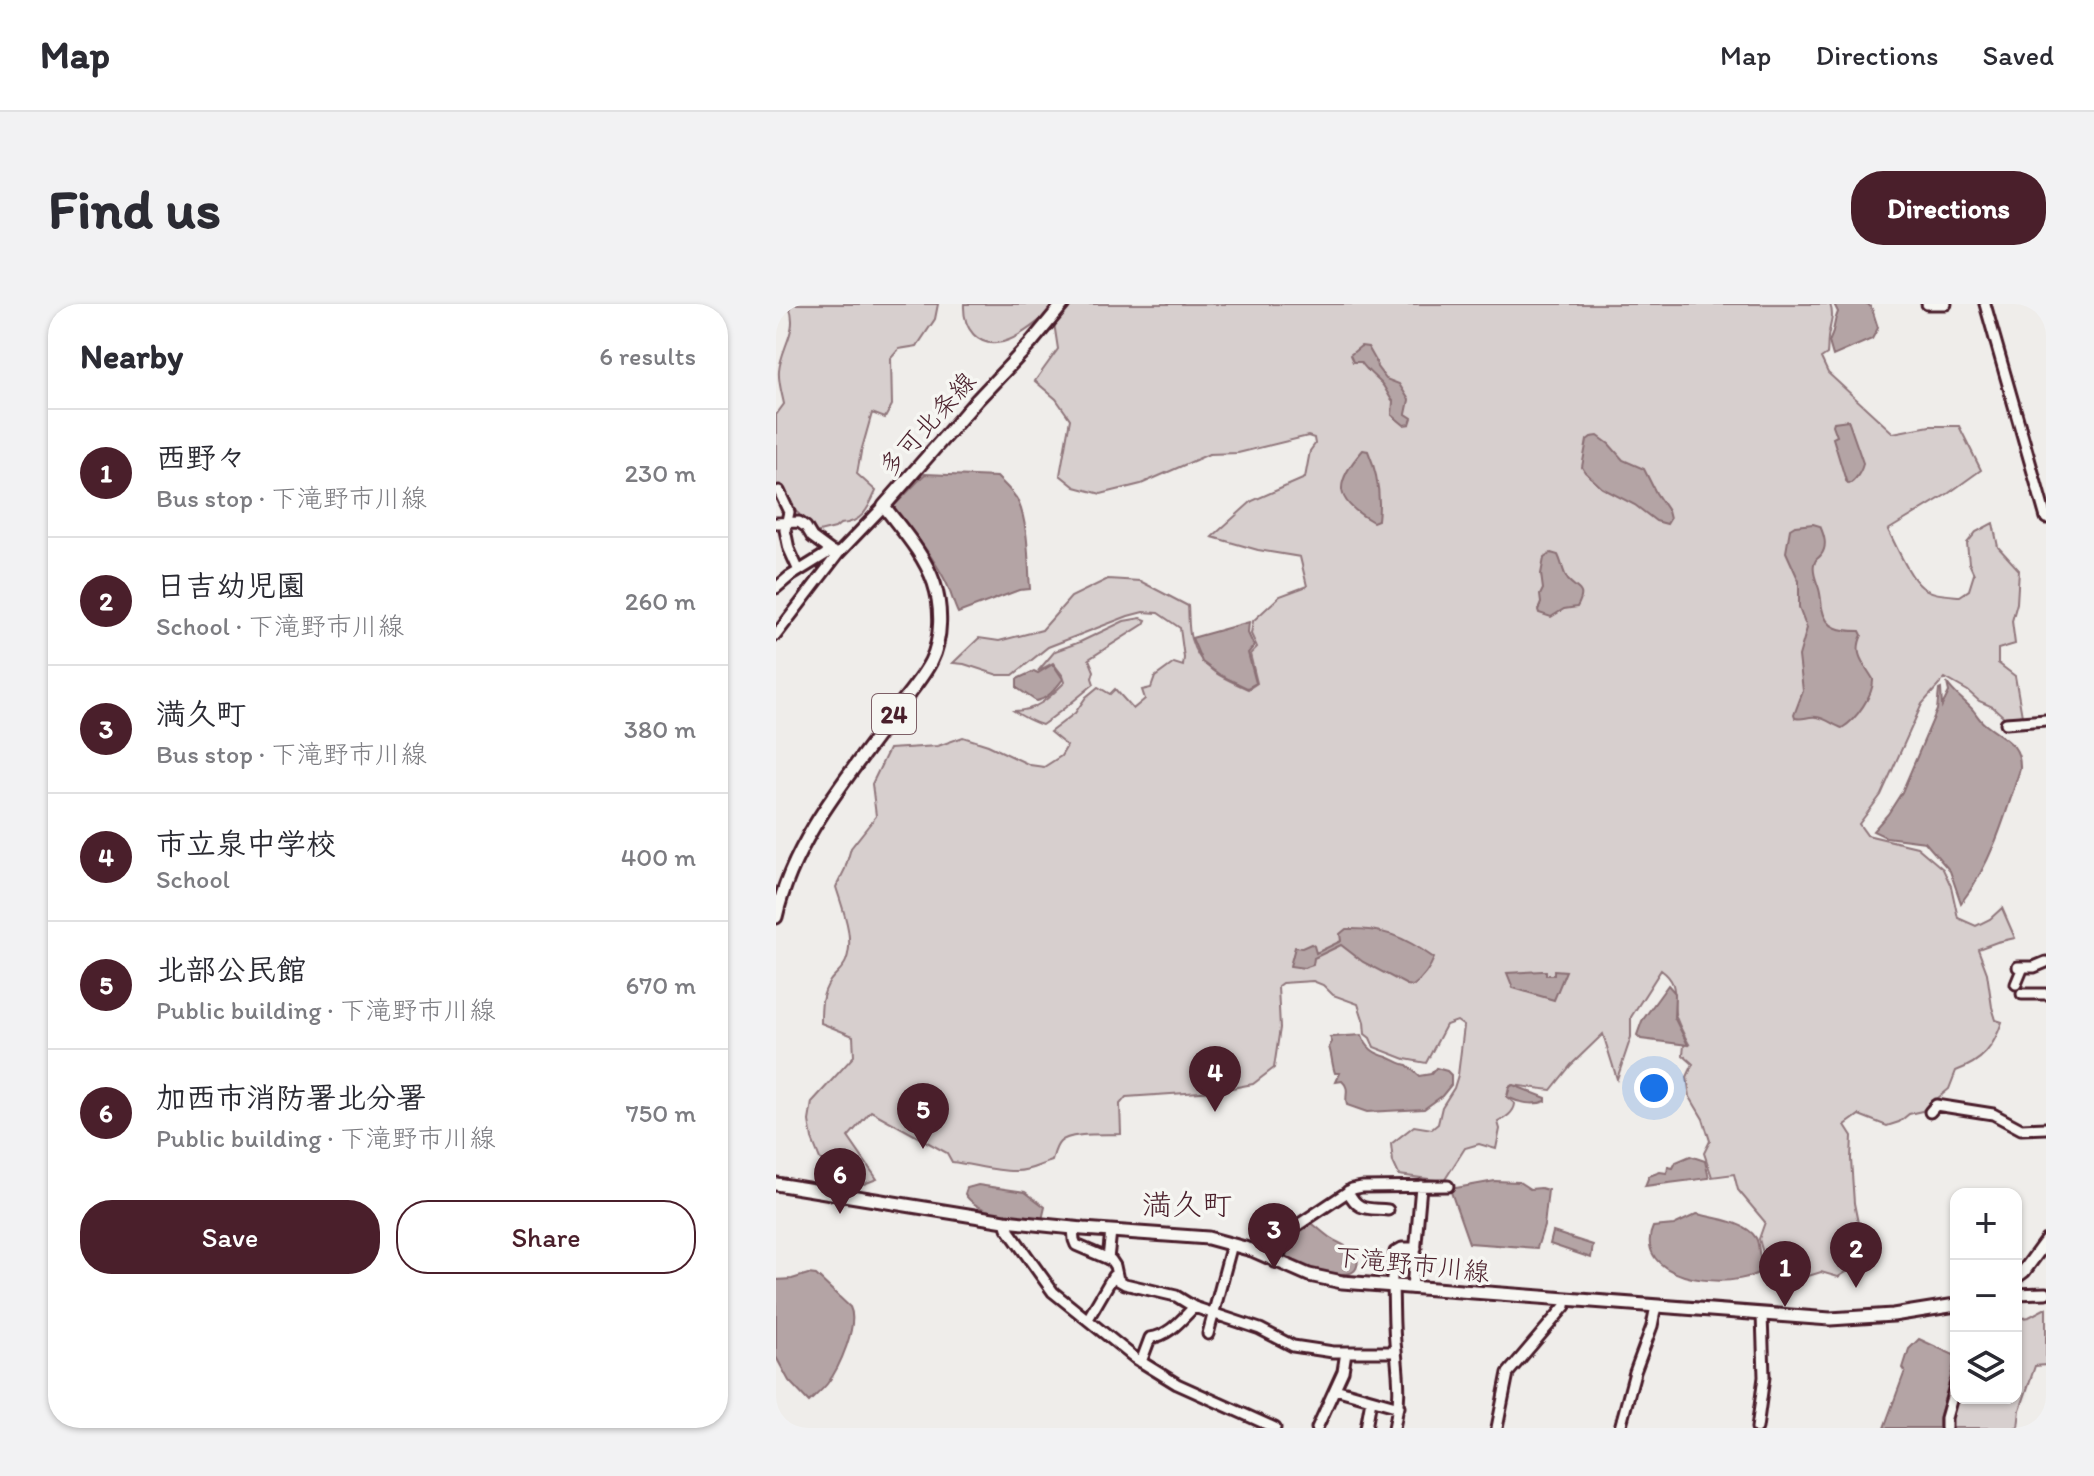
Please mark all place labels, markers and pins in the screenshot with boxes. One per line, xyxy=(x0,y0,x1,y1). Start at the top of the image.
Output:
pin: 4 xyxy=(1189,1046,1241,1112)
pin: 5 xyxy=(897,1083,949,1149)
pin: 6 xyxy=(814,1148,866,1214)
pin: 3 xyxy=(1248,1203,1300,1269)
pin: 2 xyxy=(1830,1222,1882,1288)
pin: 1 xyxy=(1759,1241,1811,1307)

